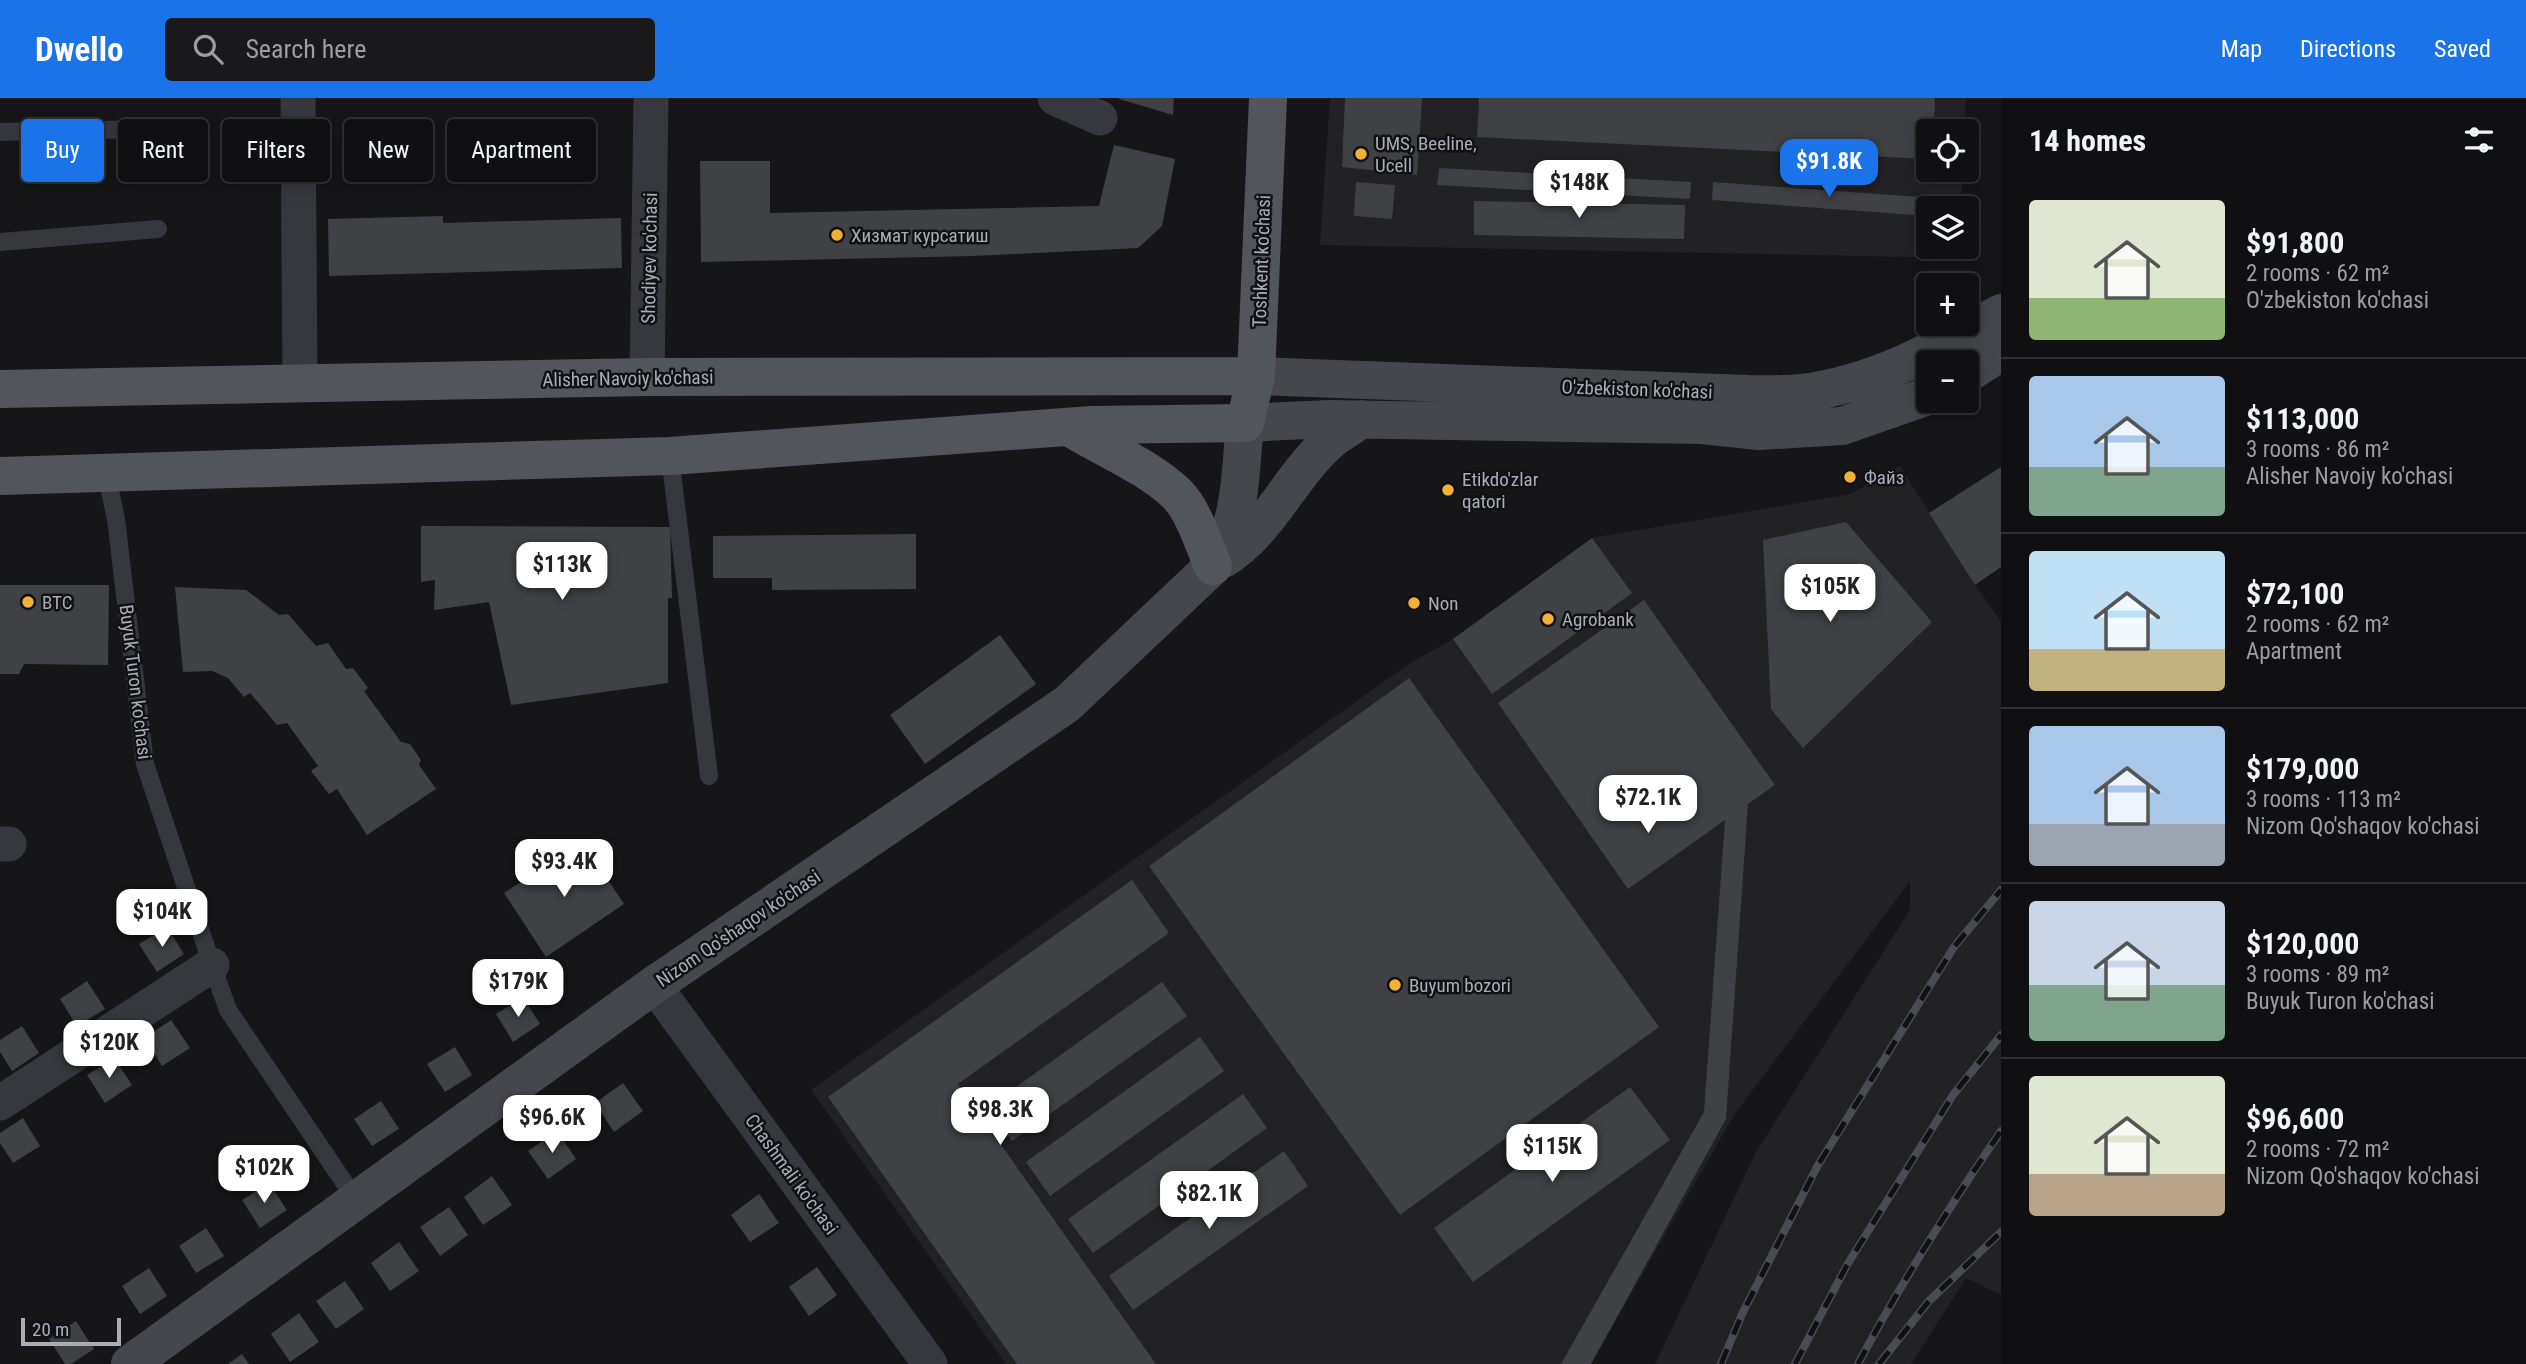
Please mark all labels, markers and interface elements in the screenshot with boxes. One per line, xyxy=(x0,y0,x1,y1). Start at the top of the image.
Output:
search box xyxy=(165,18,655,81)
text: Dwello xyxy=(35,30,123,69)
icon: search xyxy=(189,30,227,68)
text: Search here xyxy=(245,34,366,64)
text: Map xyxy=(2221,35,2262,63)
text: Directions xyxy=(2300,35,2396,63)
text: Saved xyxy=(2434,35,2491,63)
chip: Buy xyxy=(21,119,104,182)
chip: Rent xyxy=(118,119,208,182)
chip: Filters xyxy=(222,119,330,182)
chip: New xyxy=(344,119,433,182)
chip: Apartment xyxy=(447,119,596,182)
map controls xyxy=(1916,119,1979,413)
button: locate xyxy=(1916,119,1979,182)
icon: filters xyxy=(2460,121,2498,159)
text: 14 homes xyxy=(2029,123,2146,158)
place label: UMS, Beeline, Ucell xyxy=(1375,132,1477,177)
pin: $91.8K xyxy=(1772,140,1886,199)
marker: UMS, Beeline, Ucell xyxy=(1353,146,1369,162)
text: $91.8K xyxy=(1796,148,1862,175)
pin: $148K xyxy=(1530,160,1628,220)
text: $148K xyxy=(1549,169,1609,196)
street label: Shodiyev ko'chasi xyxy=(637,192,662,324)
street label: Toshkent ko'chasi xyxy=(1248,194,1275,328)
button: layers xyxy=(1916,196,1979,259)
place label: Хизмат курсатиш xyxy=(851,224,989,247)
text: $91,800 xyxy=(2246,225,2344,260)
marker: Хизмат курсатиш xyxy=(829,227,845,243)
icon: home xyxy=(2085,228,2169,312)
text: 2 rooms · 62 m² xyxy=(2246,260,2389,287)
button: + xyxy=(1916,273,1979,336)
text: O'zbekiston ko'chasi xyxy=(2246,287,2429,314)
button: − xyxy=(1916,350,1979,413)
street label: Alisher Navoiy ko'chasi xyxy=(542,366,714,391)
street label: O'zbekiston ko'chasi xyxy=(1561,375,1713,404)
text: $113,000 xyxy=(2246,401,2359,436)
icon: home xyxy=(2085,404,2169,488)
text: 3 rooms · 86 m² xyxy=(2246,436,2389,463)
text: Alisher Navoiy ko'chasi xyxy=(2246,463,2453,490)
place label: Файз xyxy=(1864,466,1904,489)
place label: Etikdo'zlar qatori xyxy=(1462,468,1539,513)
marker: Файз xyxy=(1842,469,1858,485)
marker: Etikdo'zlar qatori xyxy=(1440,482,1456,498)
pin: $113K xyxy=(513,542,611,602)
text: $113K xyxy=(532,551,592,578)
pin: $105K xyxy=(1781,564,1879,624)
text: $105K xyxy=(1800,573,1860,600)
text: $72,100 xyxy=(2246,576,2344,611)
icon: home xyxy=(2085,579,2169,663)
place label: BTC xyxy=(42,591,73,614)
place label: Non xyxy=(1428,592,1459,615)
marker: BTC xyxy=(20,594,36,610)
marker: Non xyxy=(1406,595,1422,611)
street label: Buyuk Turon ko'chasi xyxy=(115,603,156,761)
place label: Agrobank xyxy=(1562,608,1634,631)
marker: Agrobank xyxy=(1540,611,1556,627)
text: 2 rooms · 62 m² xyxy=(2246,611,2389,638)
text: Apartment xyxy=(2246,638,2342,665)
text: $179,000 xyxy=(2246,751,2359,786)
icon: home xyxy=(2085,754,2169,838)
pin: $72.1K xyxy=(1591,776,1705,835)
text: $72.1K xyxy=(1615,784,1681,811)
text: 3 rooms · 113 m² xyxy=(2246,786,2401,813)
text: Nizom Qo'shaqov ko'chasi xyxy=(2246,813,2479,840)
pin: $93.4K xyxy=(507,840,621,899)
text: $93.4K xyxy=(531,848,597,875)
street label: Nizom Qo'shaqov ko'chasi xyxy=(652,865,825,992)
pin: $104K xyxy=(113,890,211,949)
text: $104K xyxy=(132,898,192,925)
text: $120,000 xyxy=(2246,926,2359,961)
icon: home xyxy=(2085,929,2169,1013)
pin: $179K xyxy=(469,960,567,1019)
text: 3 rooms · 89 m² xyxy=(2246,961,2389,988)
text: $179K xyxy=(488,968,548,995)
place label: Buyum bozori xyxy=(1409,974,1511,997)
marker: Buyum bozori xyxy=(1387,977,1403,993)
text: Buyuk Turon ko'chasi xyxy=(2246,988,2435,1015)
pin: $120K xyxy=(60,1020,158,1080)
text: $120K xyxy=(79,1029,139,1056)
pin: $98.3K xyxy=(943,1088,1057,1147)
pin: $96.6K xyxy=(495,1096,609,1155)
text: $98.3K xyxy=(967,1096,1033,1123)
text: $96,600 xyxy=(2246,1101,2344,1136)
text: $96.6K xyxy=(519,1104,585,1131)
icon: home xyxy=(2085,1104,2169,1188)
street label: Chashmali ko'chasi xyxy=(740,1110,843,1239)
pin: $115K xyxy=(1503,1124,1601,1184)
text: $115K xyxy=(1522,1133,1582,1160)
text: 2 rooms · 72 m² xyxy=(2246,1136,2389,1163)
pin: $102K xyxy=(215,1146,313,1205)
text: $102K xyxy=(234,1154,294,1181)
text: Nizom Qo'shaqov ko'chasi xyxy=(2246,1163,2479,1190)
pin: $82.1K xyxy=(1152,1172,1266,1231)
text: $82.1K xyxy=(1176,1180,1242,1207)
scale bar xyxy=(21,1315,121,1347)
text: 20 m xyxy=(32,1318,69,1341)

